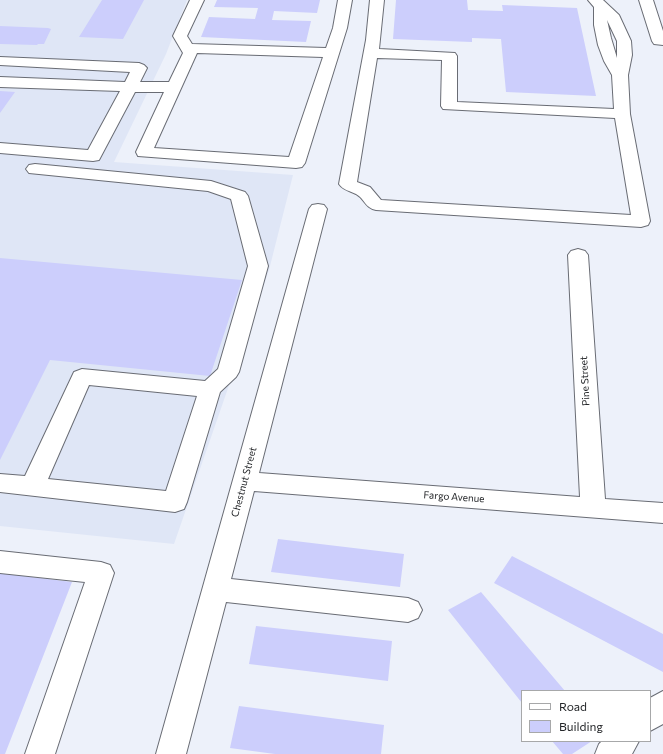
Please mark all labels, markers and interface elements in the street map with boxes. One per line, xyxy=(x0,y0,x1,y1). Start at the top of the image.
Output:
street label: Pine Street xyxy=(578,356,592,406)
street label: Chestnut Street xyxy=(229,446,259,518)
street label: Fargo Avenue xyxy=(423,489,485,505)
legend xyxy=(521,690,651,742)
text: Road xyxy=(559,699,587,713)
text: Building xyxy=(559,719,603,733)

